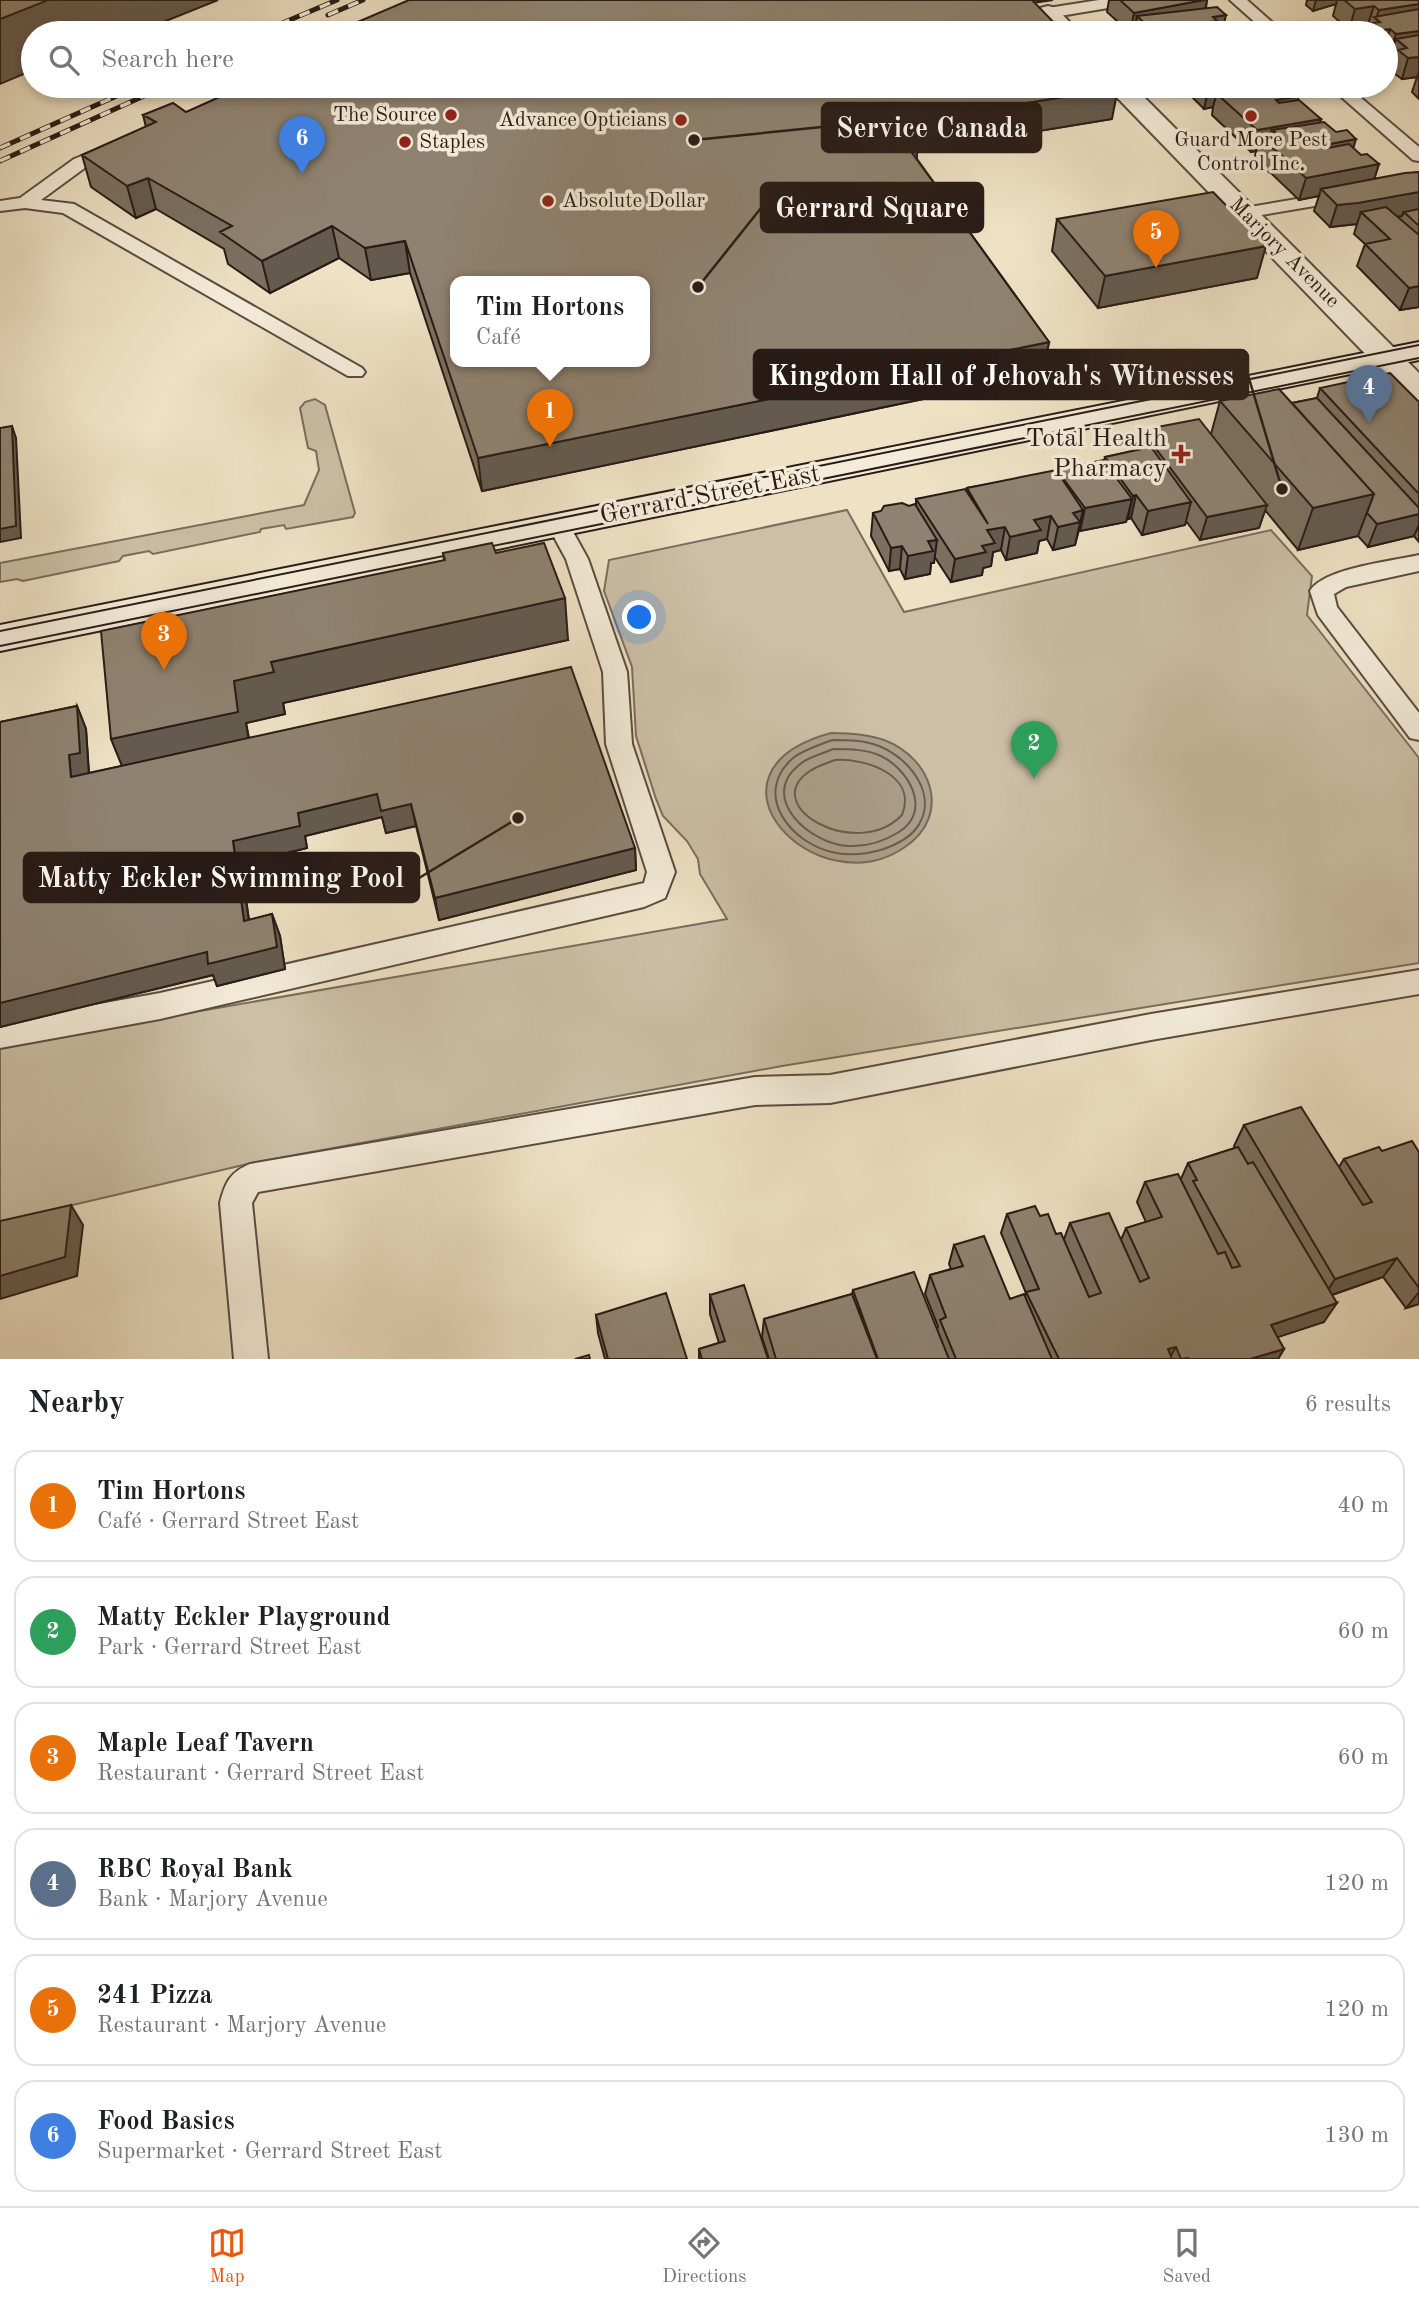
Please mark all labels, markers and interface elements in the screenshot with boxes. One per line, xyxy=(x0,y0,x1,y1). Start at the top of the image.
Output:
search box xyxy=(21,21,1398,98)
icon: search xyxy=(45,41,83,79)
text: Search here xyxy=(101,47,234,73)
callout: Service Canada xyxy=(822,103,1041,152)
place label: The Source xyxy=(333,105,437,126)
marker: The Source xyxy=(443,107,459,123)
marker: Guard More Pest Control Inc. xyxy=(1243,108,1259,124)
place label: Advance Opticians xyxy=(499,110,667,131)
marker: Advance Opticians xyxy=(673,112,689,128)
pin: 6 xyxy=(279,116,325,174)
text: Service Canada xyxy=(836,116,1028,144)
place label: Guard More Pest Control Inc. xyxy=(1174,130,1328,175)
place label: Staples xyxy=(419,132,485,153)
marker: Staples xyxy=(397,134,413,150)
callout: Gerrard Square xyxy=(761,183,983,232)
place label: Absolute Dollar xyxy=(562,191,706,212)
marker: Absolute Dollar xyxy=(540,193,556,209)
street label: Marjory Avenue xyxy=(1225,194,1343,312)
text: Gerrard Square xyxy=(775,196,969,224)
pin: 5 xyxy=(1133,210,1179,268)
popup xyxy=(450,276,650,367)
text: Tim Hortons xyxy=(476,295,624,321)
text: Café xyxy=(476,326,521,349)
callout: Kingdom Hall of Jehovah's Witnesses xyxy=(754,350,1248,399)
text: Kingdom Hall of Jehovah's Witnesses xyxy=(768,364,1234,392)
pin: 4 xyxy=(1346,365,1392,423)
pin: 1 xyxy=(527,389,573,447)
place label: Total Health Pharmacy xyxy=(1026,426,1167,482)
marker: Total Health Pharmacy xyxy=(1173,446,1189,462)
street label: Gerrard Street East xyxy=(598,461,822,529)
your location xyxy=(622,600,656,634)
pin: 3 xyxy=(141,612,187,670)
pin: 2 xyxy=(1011,721,1057,779)
callout: Matty Eckler Swimming Pool xyxy=(24,853,419,902)
text: Matty Eckler Swimming Pool xyxy=(38,866,405,894)
text: Nearby xyxy=(28,1389,125,1419)
text: 6 results xyxy=(1305,1393,1391,1416)
text: Tim Hortons xyxy=(97,1479,245,1505)
text: 1 xyxy=(46,1494,60,1517)
text: 40 m xyxy=(1338,1494,1389,1517)
text: Café · Gerrard Street East xyxy=(97,1510,359,1533)
text: Matty Eckler Playground xyxy=(97,1605,391,1631)
text: 2 xyxy=(46,1620,60,1643)
text: 60 m xyxy=(1338,1620,1389,1643)
text: Park · Gerrard Street East xyxy=(97,1636,362,1659)
text: Maple Leaf Tavern xyxy=(97,1731,314,1757)
text: 3 xyxy=(46,1746,60,1769)
text: 60 m xyxy=(1338,1746,1389,1769)
text: Restaurant · Gerrard Street East xyxy=(97,1762,424,1785)
text: RBC Royal Bank xyxy=(97,1857,293,1883)
text: 4 xyxy=(46,1872,60,1895)
text: 120 m xyxy=(1324,1872,1389,1895)
text: Bank · Marjory Avenue xyxy=(97,1888,328,1911)
text: 241 Pizza xyxy=(97,1983,213,2009)
text: 5 xyxy=(46,1998,60,2021)
text: 120 m xyxy=(1324,1998,1389,2021)
text: Restaurant · Marjory Avenue xyxy=(97,2014,386,2037)
text: Food Basics xyxy=(97,2109,235,2135)
text: 6 xyxy=(46,2124,60,2147)
text: 130 m xyxy=(1324,2124,1389,2147)
text: Supermarket · Gerrard Street East xyxy=(97,2140,442,2163)
tab: Map xyxy=(208,2224,246,2289)
tab: Directions xyxy=(662,2224,747,2289)
tab: Saved xyxy=(1163,2224,1211,2289)

